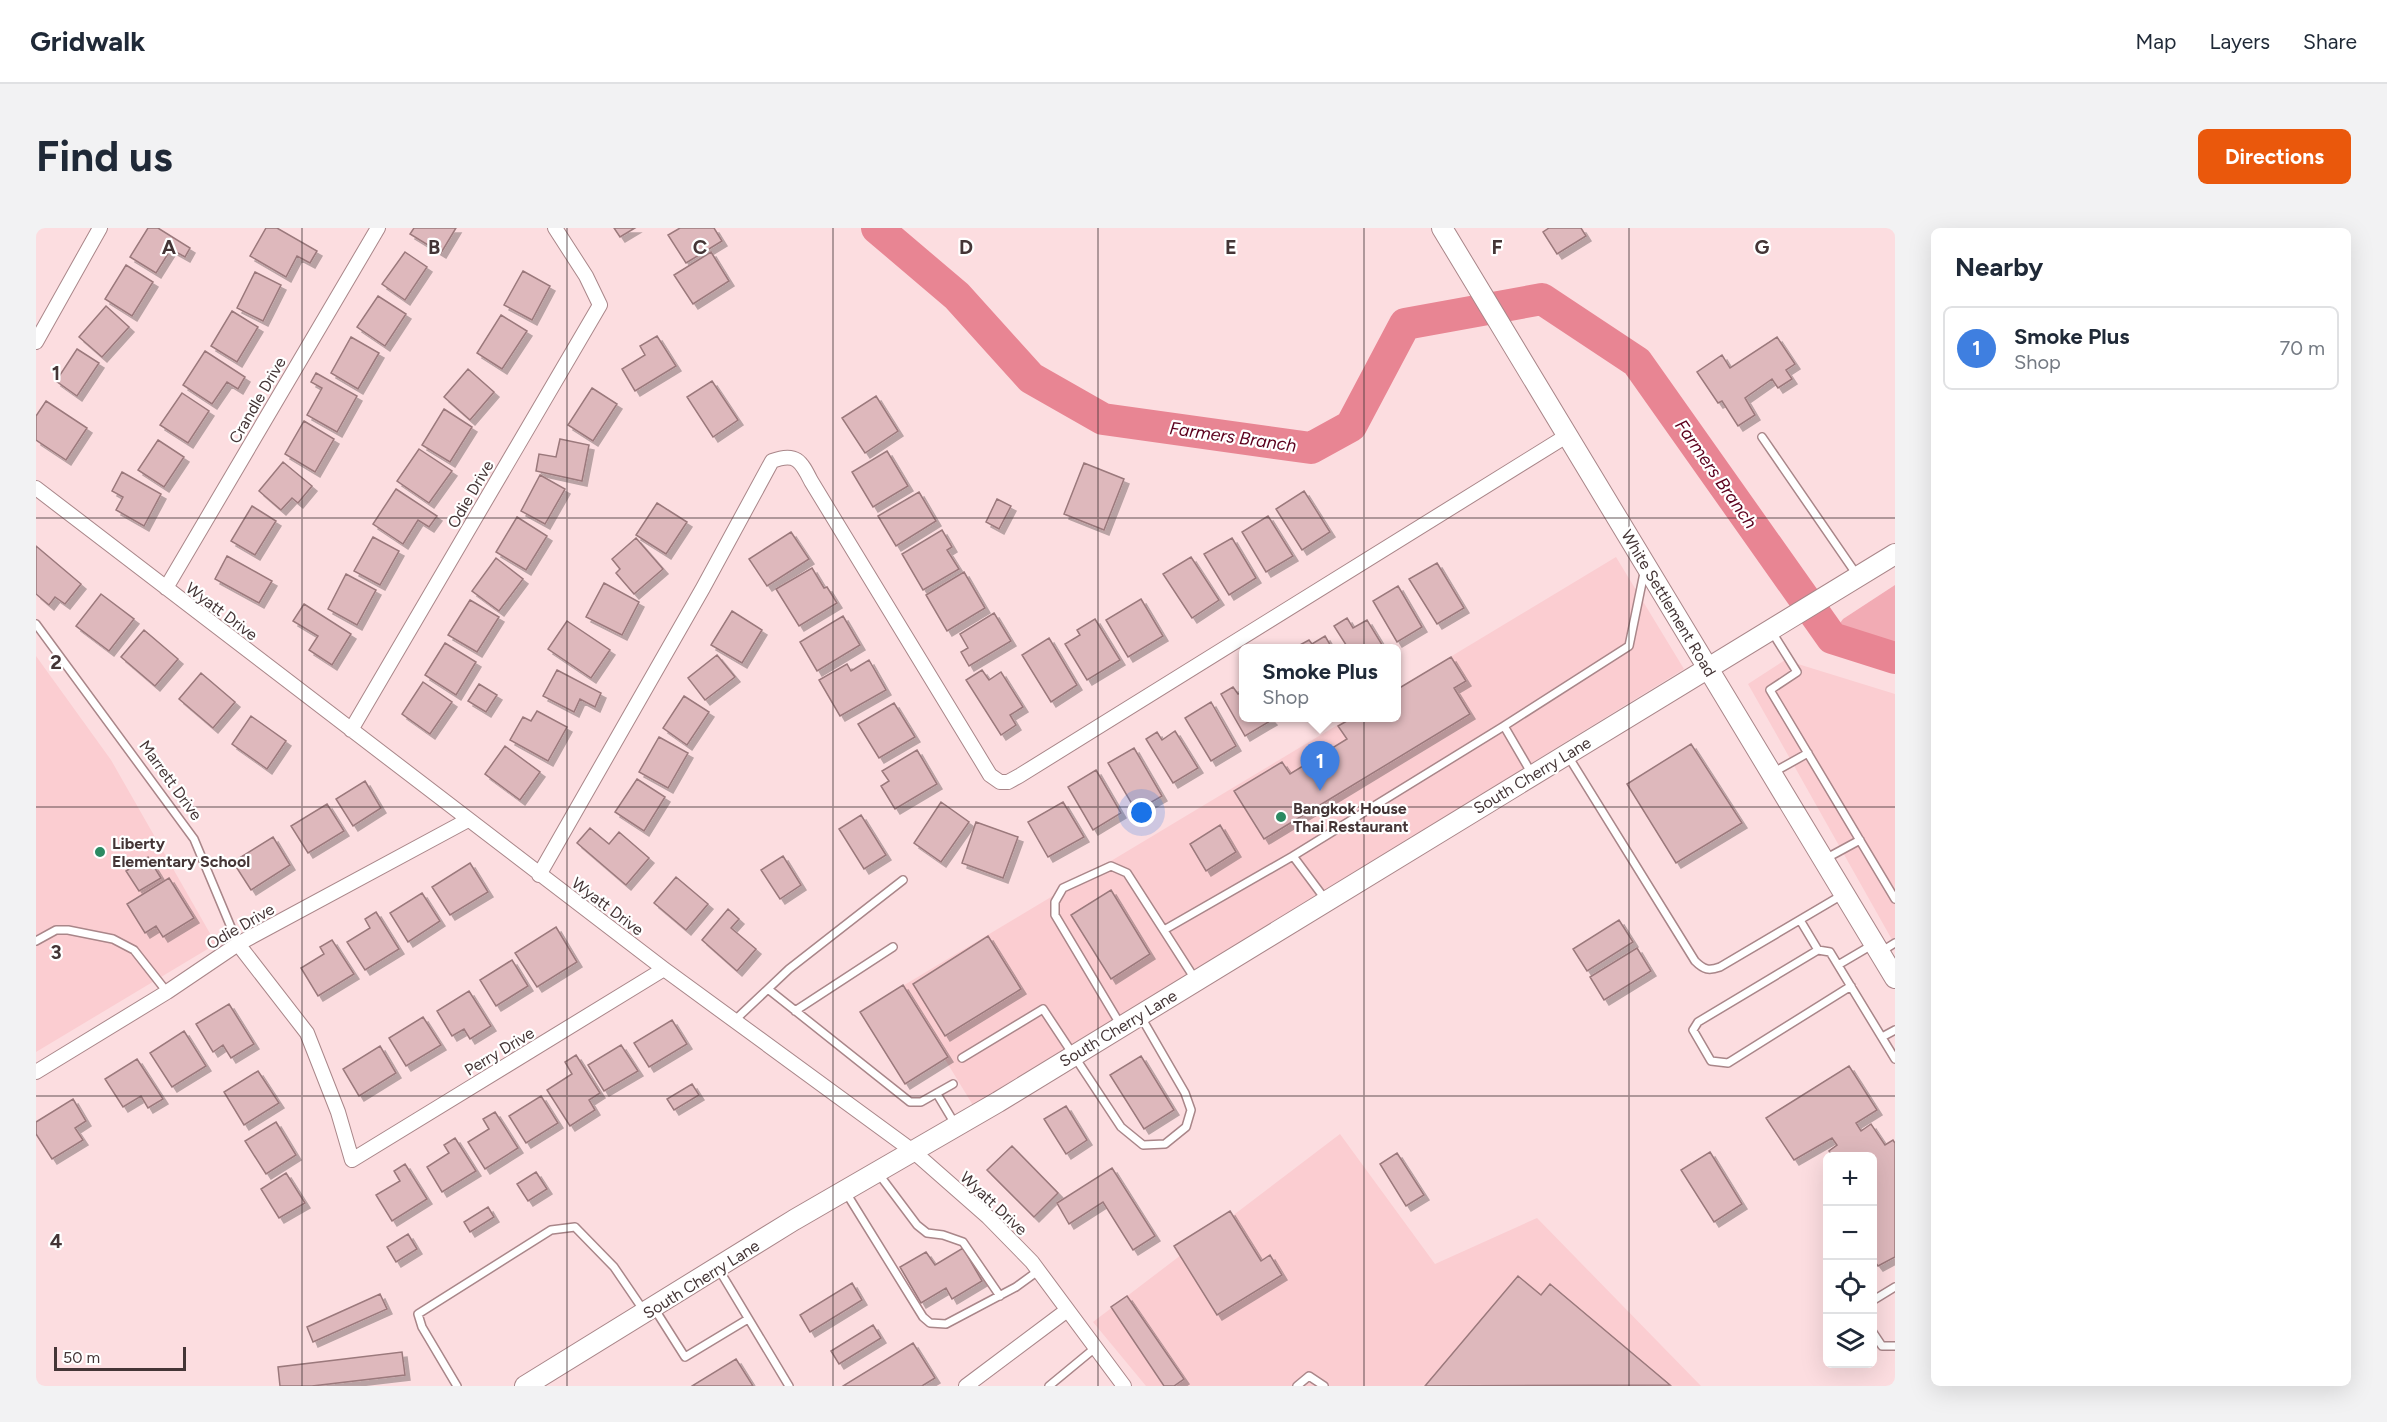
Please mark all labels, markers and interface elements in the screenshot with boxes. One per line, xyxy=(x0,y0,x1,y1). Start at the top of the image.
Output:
text: Gridwalk xyxy=(30,24,145,58)
text: Map xyxy=(2136,29,2176,54)
text: Layers xyxy=(2209,29,2270,54)
text: Share xyxy=(2303,29,2357,54)
button: Directions xyxy=(2198,129,2351,184)
text: Find us xyxy=(36,131,173,182)
text: A xyxy=(162,235,177,259)
text: B xyxy=(428,235,440,259)
text: C xyxy=(693,235,707,259)
text: D xyxy=(959,235,973,259)
text: E xyxy=(1225,235,1237,259)
text: F xyxy=(1491,235,1503,259)
text: G xyxy=(1755,235,1770,259)
text: Nearby xyxy=(1955,251,2043,283)
text: Smoke Plus xyxy=(2014,323,2129,350)
text: 1 xyxy=(1972,336,1981,360)
text: 70 m xyxy=(2279,336,2325,360)
text: Shop xyxy=(2014,350,2061,374)
street label: Crandle Drive xyxy=(225,353,290,447)
text: 1 xyxy=(52,361,60,385)
water label: Farmers Branch xyxy=(1670,415,1762,533)
water label: Farmers Branch xyxy=(1168,417,1298,457)
street label: Odie Drive xyxy=(443,457,498,532)
street label: White Settlement Road xyxy=(1617,526,1720,680)
street label: Wyatt Drive xyxy=(182,578,261,645)
popup xyxy=(1239,644,1401,722)
text: 2 xyxy=(50,650,62,674)
text: Smoke Plus xyxy=(1262,658,1378,685)
text: Shop xyxy=(1262,685,1309,709)
street label: South Cherry Lane xyxy=(1470,733,1595,818)
street label: Marrett Drive xyxy=(135,737,206,824)
pin: 1 xyxy=(1300,742,1340,791)
your location xyxy=(1127,798,1156,827)
place label: Bangkok House Thai Restaurant xyxy=(1293,799,1409,836)
marker: Bangkok House Thai Restaurant xyxy=(1274,810,1288,824)
place label: Liberty Elementary School xyxy=(112,834,250,871)
marker: Liberty Elementary School xyxy=(93,845,107,859)
street label: Wyatt Drive xyxy=(568,873,647,940)
street label: Odie Drive xyxy=(203,899,278,953)
text: 3 xyxy=(50,940,62,964)
street label: South Cherry Lane xyxy=(1056,986,1181,1071)
street label: Perry Drive xyxy=(461,1023,538,1080)
map controls xyxy=(1823,1152,1877,1368)
button: + xyxy=(1823,1152,1877,1206)
street label: Wyatt Drive xyxy=(956,1168,1031,1239)
button: − xyxy=(1823,1206,1877,1260)
text: 4 xyxy=(50,1229,63,1253)
street label: South Cherry Lane xyxy=(640,1236,763,1323)
button: locate xyxy=(1823,1260,1877,1314)
button: layers xyxy=(1823,1314,1877,1368)
scale bar xyxy=(54,1344,186,1372)
text: 50 m xyxy=(63,1348,100,1367)

